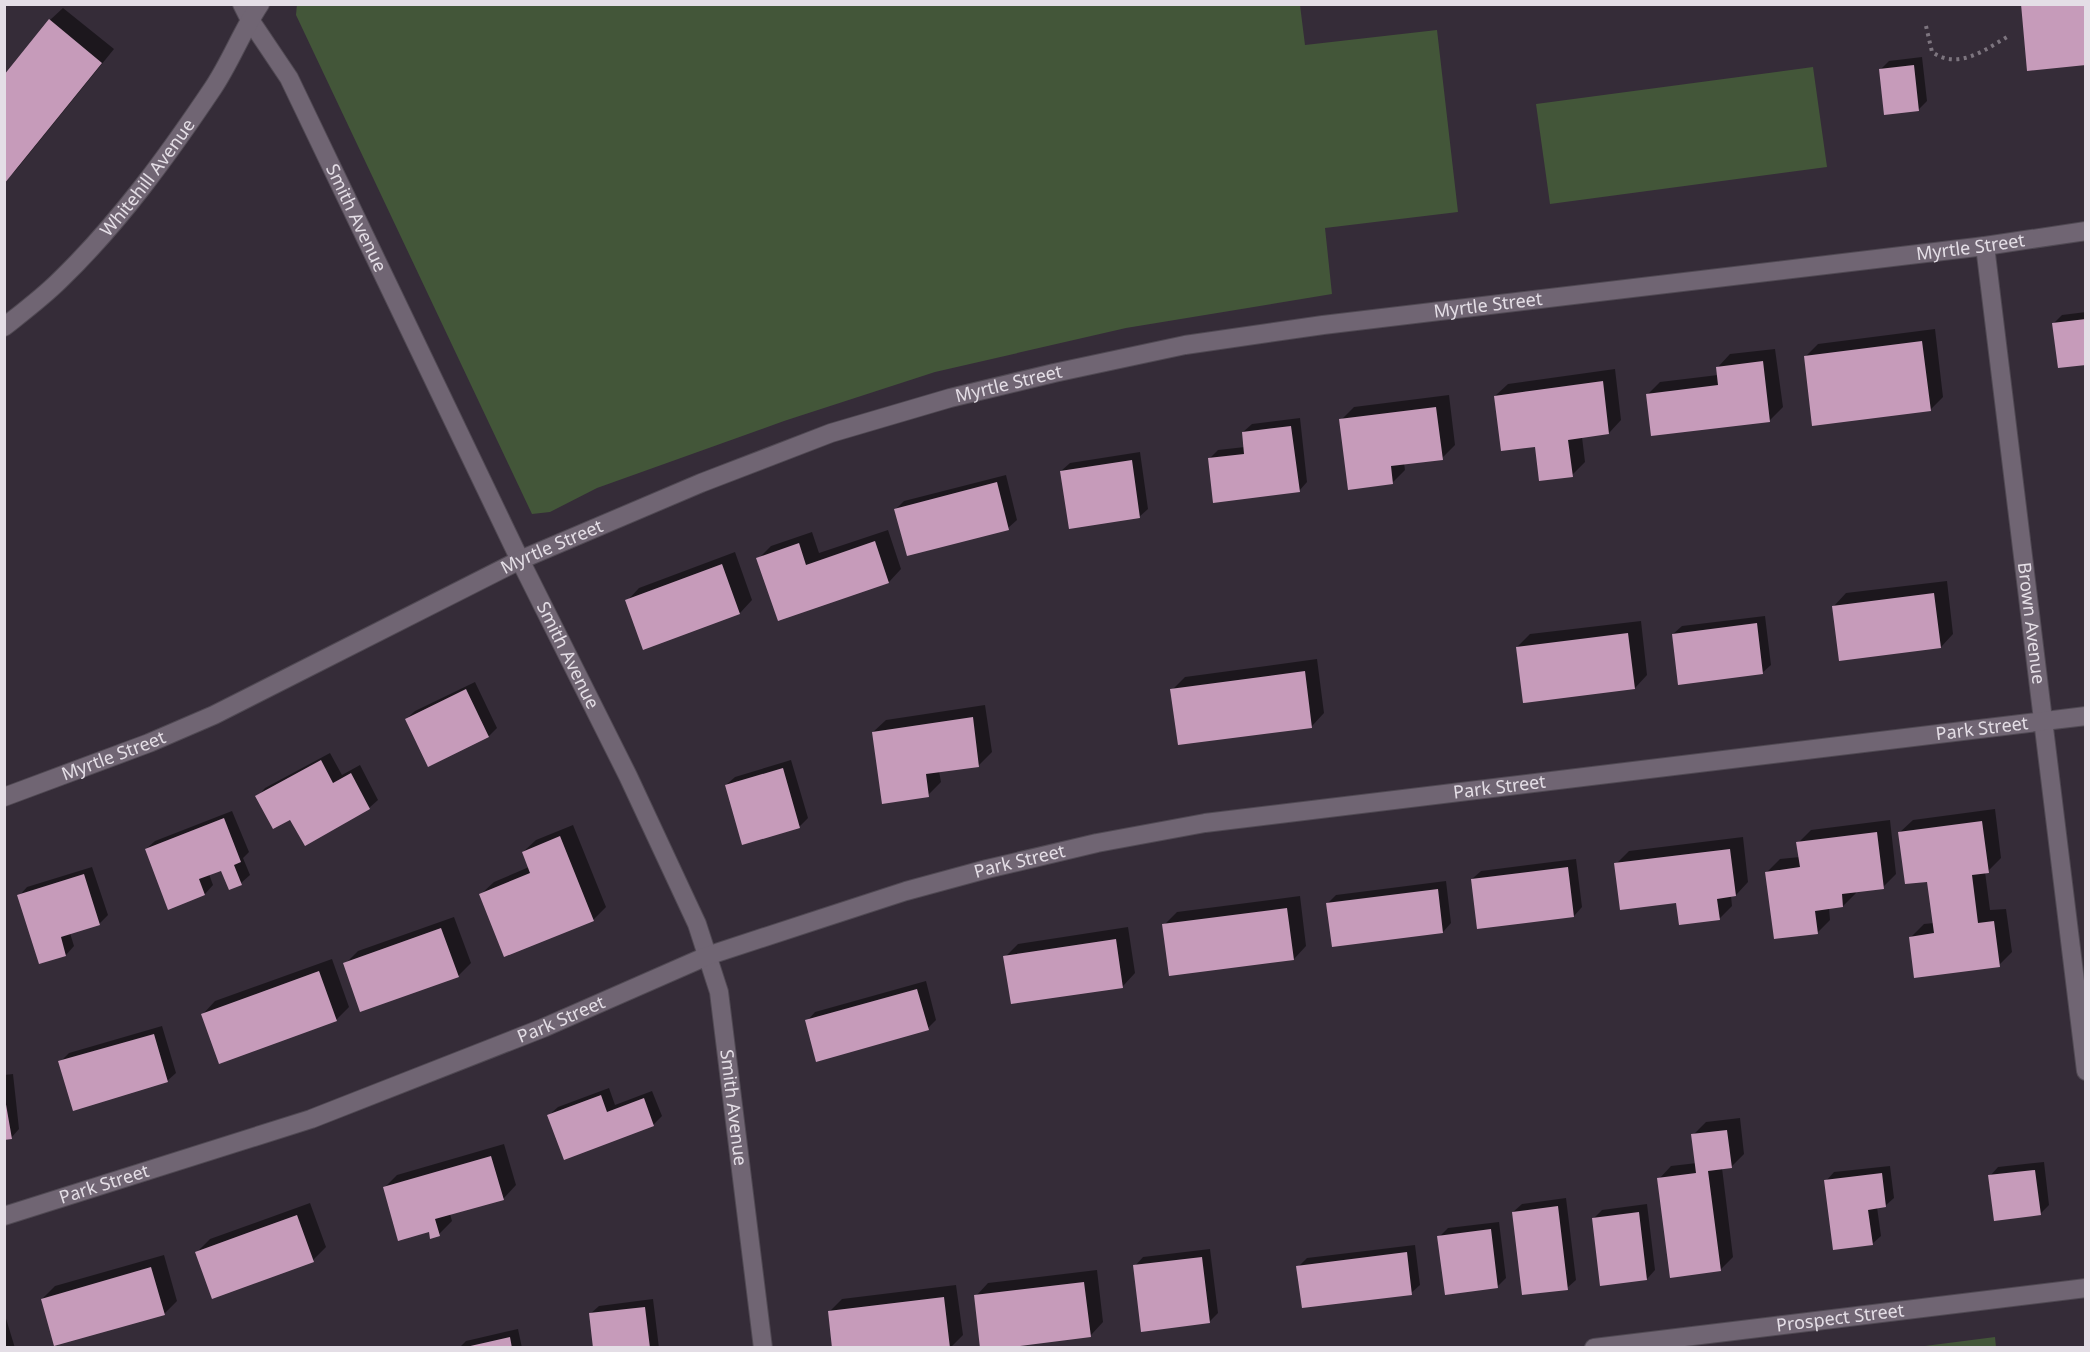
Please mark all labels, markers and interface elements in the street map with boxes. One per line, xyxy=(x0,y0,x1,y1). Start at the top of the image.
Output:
street label: Whitehill Avenue xyxy=(94,114,200,241)
street label: Smith Avenue xyxy=(321,160,393,275)
street label: Myrtle Street xyxy=(1915,227,2027,265)
street label: Myrtle Street xyxy=(1432,286,1544,323)
street label: Myrtle Street xyxy=(953,358,1065,407)
street label: Myrtle Street xyxy=(496,513,607,579)
street label: Brown Avenue xyxy=(2013,561,2052,685)
street label: Smith Avenue xyxy=(532,597,606,713)
street label: Park Street xyxy=(1934,710,2030,745)
street label: Myrtle Street xyxy=(58,724,169,786)
street label: Park Street xyxy=(1452,769,1547,804)
street label: Park Street xyxy=(971,838,1068,883)
street label: Park Street xyxy=(513,989,609,1048)
street label: Smith Avenue xyxy=(715,1048,753,1167)
street label: Park Street xyxy=(56,1158,152,1209)
street label: Prospect Street xyxy=(1775,1297,1906,1337)

